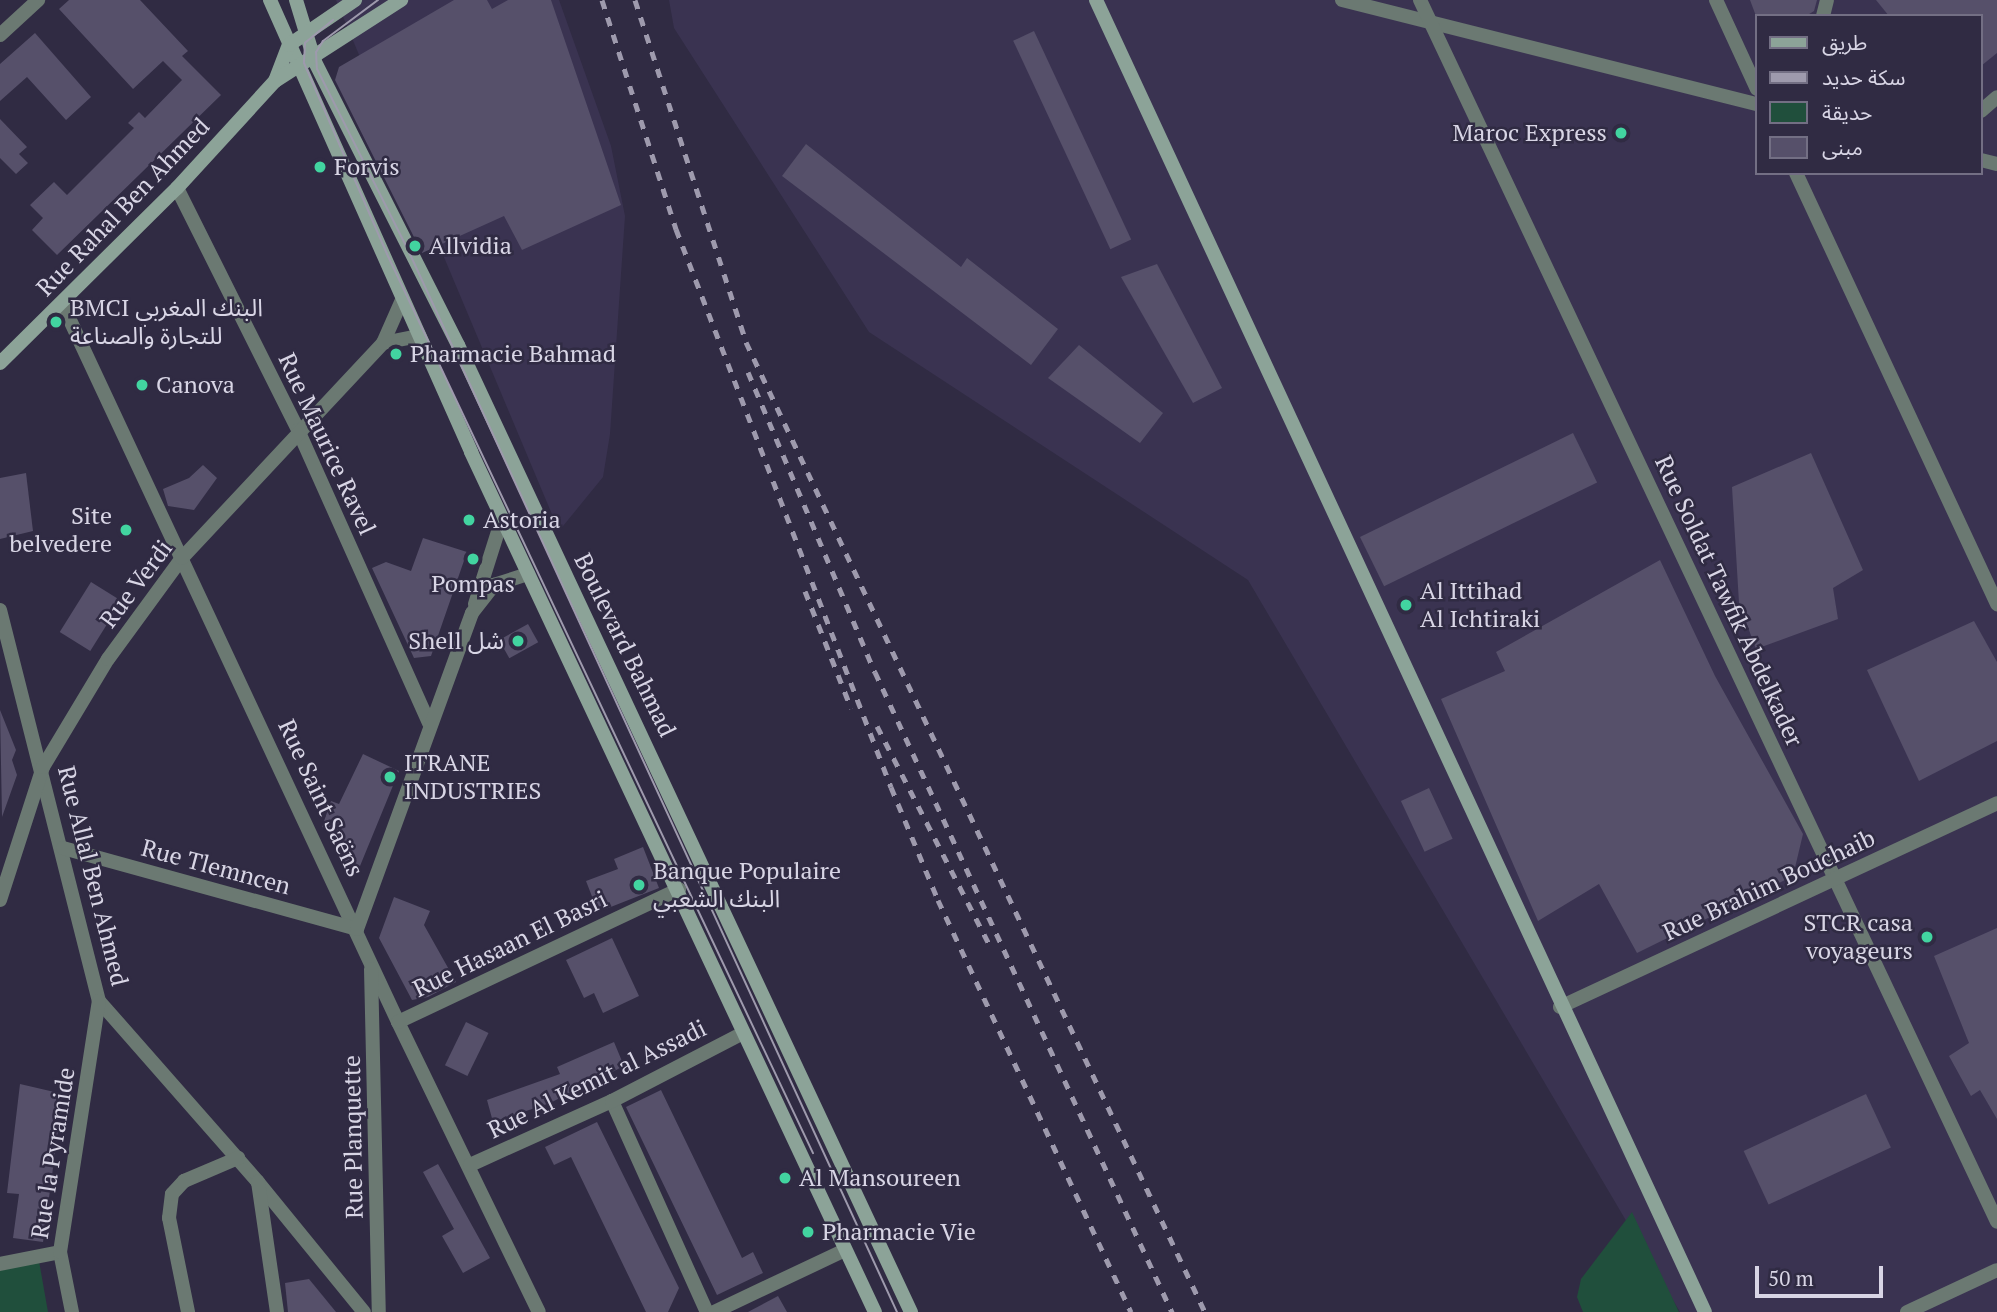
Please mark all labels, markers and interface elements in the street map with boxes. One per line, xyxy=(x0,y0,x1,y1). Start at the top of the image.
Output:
legend xyxy=(1756,14,1983,175)
text: طريق xyxy=(1822,28,1867,56)
text: سكة حديد xyxy=(1822,63,1905,91)
text: حديقة xyxy=(1822,98,1872,126)
street label: Rue Rahal Ben Ahmed xyxy=(30,112,216,302)
place label: Maroc Express xyxy=(1452,119,1607,147)
marker: Maroc Express xyxy=(1613,125,1629,141)
text: مبنى xyxy=(1822,133,1863,161)
place label: Forvis xyxy=(334,153,400,181)
marker: Forvis xyxy=(312,159,328,175)
place label: Allvidia xyxy=(429,232,512,260)
marker: Allvidia xyxy=(407,238,423,254)
place label: BMCI البنك المغربي للتجارة والصناعة xyxy=(70,294,263,350)
marker: BMCI البنك المغربي للتجارة والصناعة xyxy=(48,314,64,330)
place label: Pharmacie Bahmad xyxy=(410,340,616,368)
marker: Pharmacie Bahmad xyxy=(388,346,404,362)
street label: Rue Maurice Ravel xyxy=(272,349,382,539)
place label: Canova xyxy=(156,371,235,399)
marker: Canova xyxy=(134,377,150,393)
street label: Rue Soldat Tawfik Abdelkader xyxy=(1649,451,1809,751)
place label: Site belvedere xyxy=(9,502,112,558)
place label: Astoria xyxy=(483,506,561,534)
marker: Astoria xyxy=(461,512,477,528)
marker: Site belvedere xyxy=(118,522,134,538)
street label: Rue Verdi xyxy=(93,534,179,634)
street label: Boulevard Bahmad xyxy=(568,549,682,741)
marker: Pompas xyxy=(465,551,481,567)
place label: Pompas xyxy=(431,570,515,598)
place label: Al Ittihad Al Ichtiraki xyxy=(1420,577,1540,633)
marker: Al Ittihad Al Ichtiraki xyxy=(1398,597,1414,613)
place label: Shell شل xyxy=(408,627,504,655)
marker: Shell شل xyxy=(510,633,526,649)
street label: Rue Saint Saëns xyxy=(272,715,370,881)
place label: ITRANE INDUSTRIES xyxy=(404,749,541,805)
street label: Rue Allal Ben Ahmed xyxy=(52,763,134,989)
marker: ITRANE INDUSTRIES xyxy=(382,769,398,785)
street label: Rue Brahim Bouchaib xyxy=(1658,823,1880,947)
street label: Rue Tlemncen xyxy=(138,833,294,901)
place label: Banque Populaire البنك الشعبي xyxy=(653,857,841,913)
marker: Banque Populaire البنك الشعبي xyxy=(631,877,647,893)
street label: Rue Hasaan El Basri xyxy=(408,885,612,1003)
place label: STCR casa voyageurs xyxy=(1803,909,1913,965)
marker: STCR casa voyageurs xyxy=(1919,929,1935,945)
street label: Rue Al Kemit al Assadi xyxy=(483,1013,711,1145)
street label: Rue Planquette xyxy=(337,1055,369,1219)
street label: Rue la Pyramide xyxy=(25,1065,81,1241)
place label: Al Mansoureen xyxy=(799,1164,961,1192)
marker: Al Mansoureen xyxy=(777,1170,793,1186)
place label: Pharmacie Vie xyxy=(822,1218,977,1246)
marker: Pharmacie Vie xyxy=(800,1224,816,1240)
scale bar xyxy=(1759,1252,1887,1296)
text: 50 m xyxy=(1768,1264,1814,1292)

